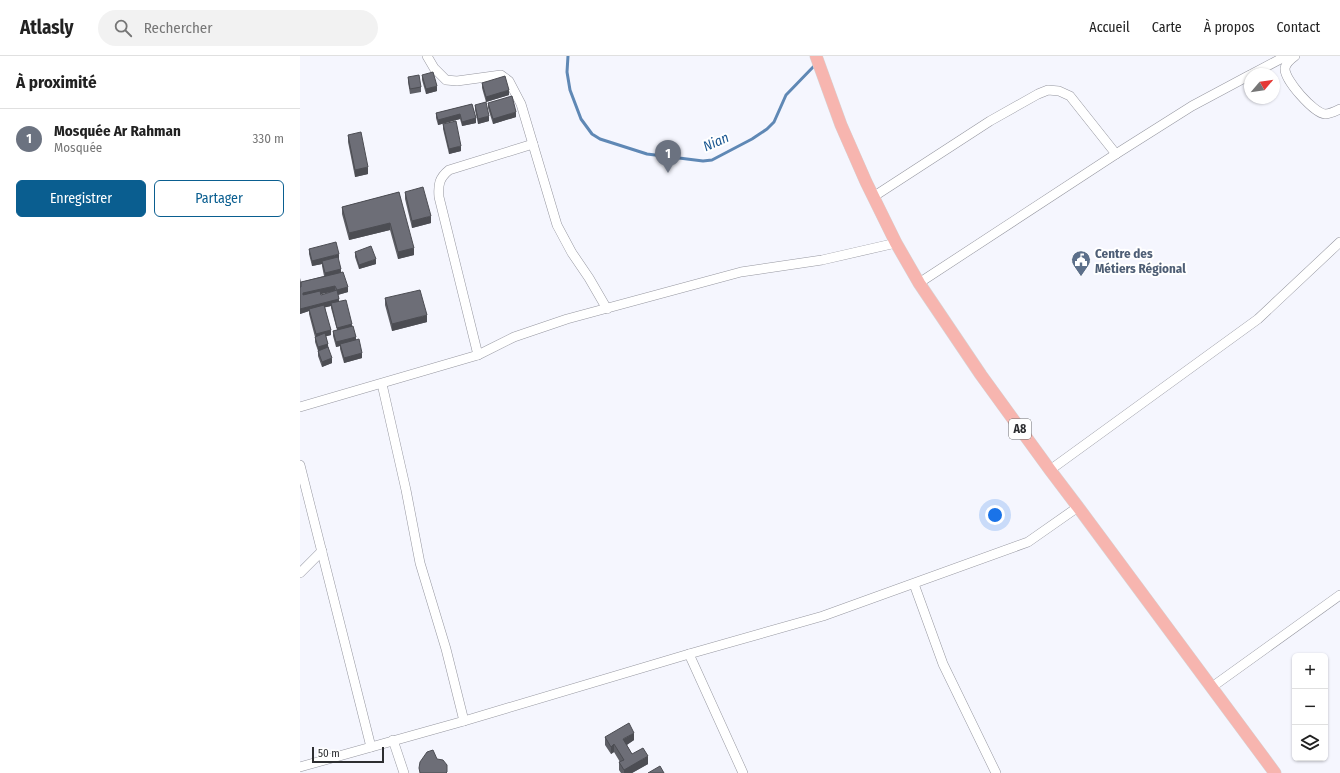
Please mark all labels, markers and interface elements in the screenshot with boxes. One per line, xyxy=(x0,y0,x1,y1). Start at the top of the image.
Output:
search box xyxy=(98,10,378,46)
text: Atlasly xyxy=(20,16,74,39)
icon: search xyxy=(112,17,134,39)
text: Rechercher xyxy=(144,19,213,37)
text: Accueil xyxy=(1089,19,1130,36)
text: Carte xyxy=(1152,19,1182,36)
text: À propos xyxy=(1204,19,1255,36)
text: Contact xyxy=(1277,19,1320,36)
north arrow xyxy=(1244,68,1280,104)
text: À proximité xyxy=(16,72,97,93)
text: Mosquée Ar Rahman xyxy=(54,122,181,140)
water label: Nian xyxy=(700,129,732,155)
text: 1 xyxy=(26,131,32,146)
text: 330 m xyxy=(252,131,284,146)
text: Mosquée xyxy=(54,140,102,155)
pin: 1 xyxy=(655,140,681,173)
button: Enregistrer xyxy=(16,180,146,217)
button: Partager xyxy=(154,180,284,217)
place label: Centre des Métiers Régional xyxy=(1095,246,1186,276)
public building icon: Centre des Métiers Régional xyxy=(1070,249,1092,277)
road number: A8 xyxy=(1009,419,1031,439)
your location xyxy=(985,505,1005,525)
map controls xyxy=(1292,653,1328,761)
button: + xyxy=(1292,653,1328,689)
button: − xyxy=(1292,689,1328,725)
button: layers xyxy=(1292,725,1328,761)
scale bar xyxy=(312,745,384,764)
text: 50 m xyxy=(318,747,340,760)

